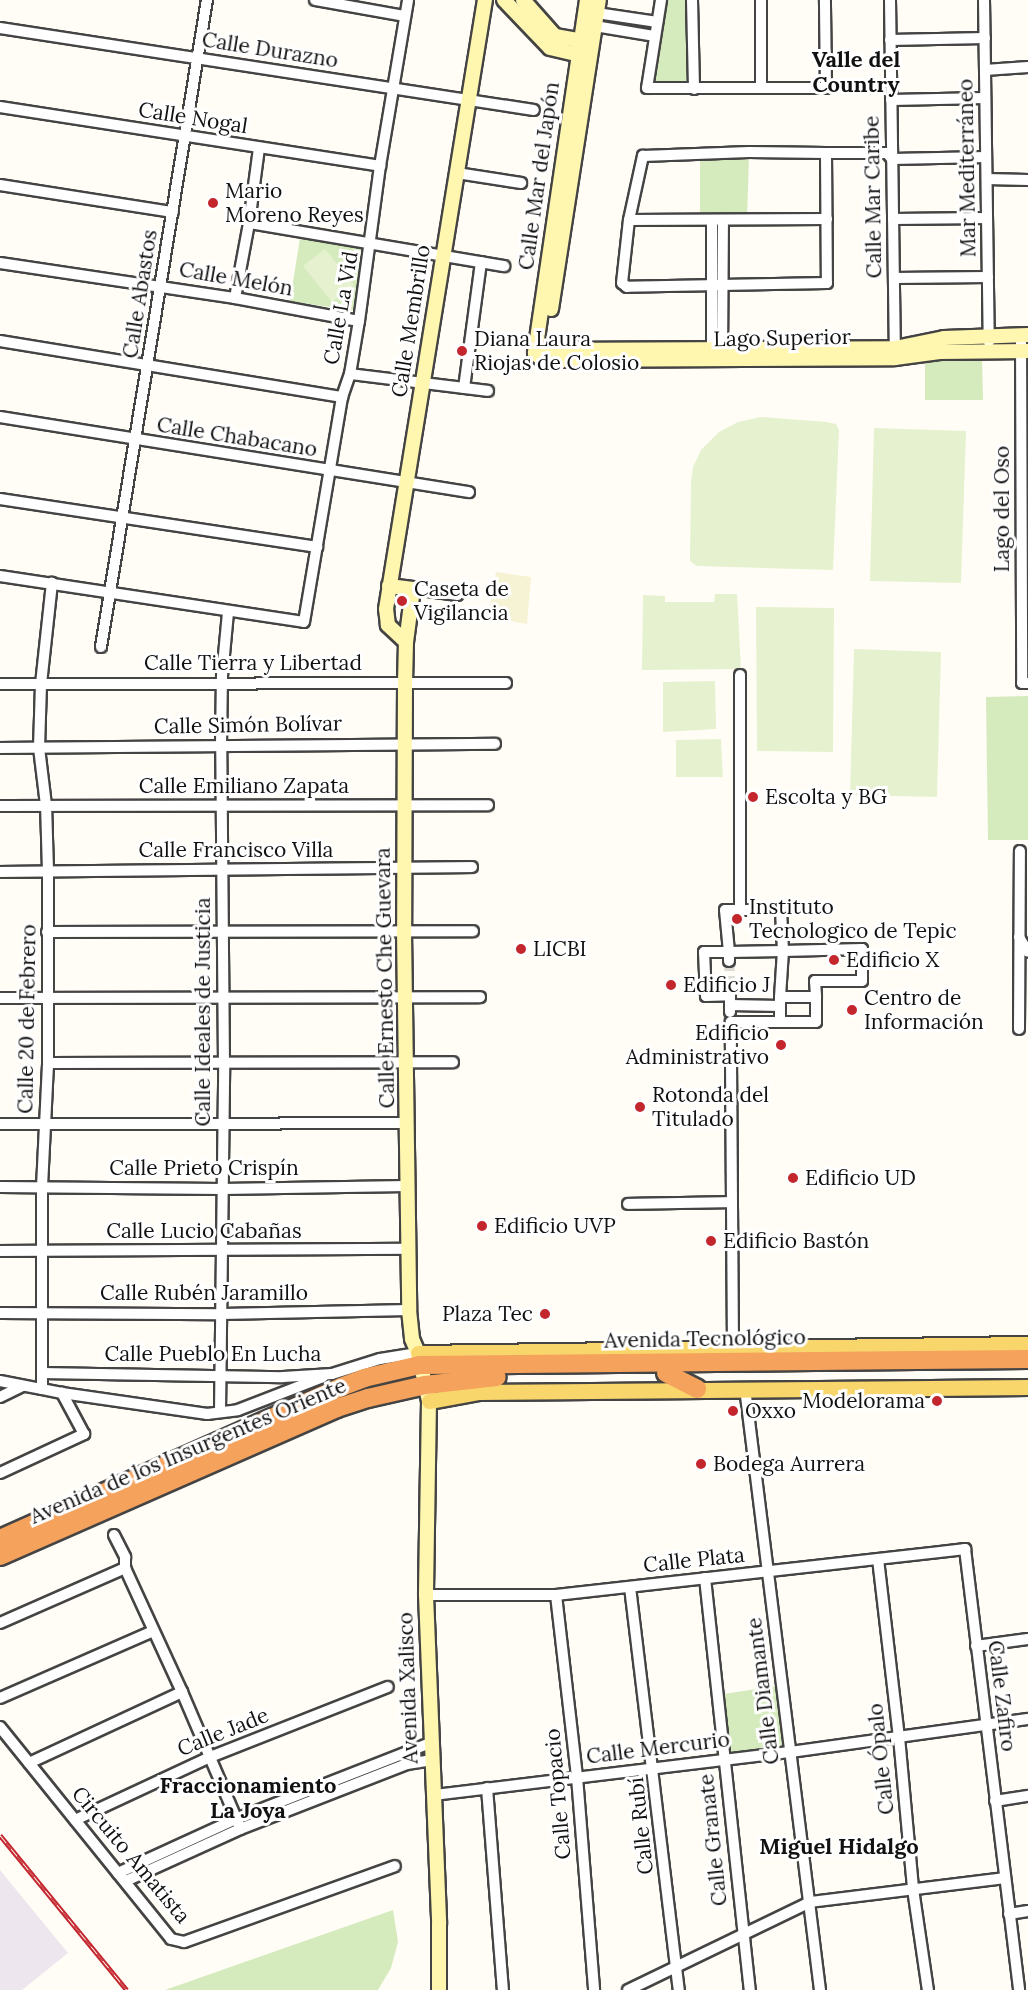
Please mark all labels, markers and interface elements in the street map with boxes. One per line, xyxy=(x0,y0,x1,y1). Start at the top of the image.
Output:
street label: Calle Durazno xyxy=(200,27,340,73)
district label: Valle del Country xyxy=(812,46,900,98)
street label: Mar Mediterráneo xyxy=(953,78,981,258)
street label: Calle Mar del Japón xyxy=(513,80,565,272)
street label: Calle Nogal xyxy=(137,97,249,139)
street label: Calle Mar Caribe xyxy=(859,115,887,279)
place label: Mario Moreno Reyes xyxy=(225,178,364,228)
marker: Mario Moreno Reyes xyxy=(206,196,220,210)
street label: Calle Abastos xyxy=(117,228,163,360)
street label: Calle Membrillo xyxy=(387,243,435,399)
street label: Calle La Vid xyxy=(319,249,363,367)
street label: Calle Melón xyxy=(177,257,295,301)
street label: Lago Superior xyxy=(713,324,851,352)
place label: Diana Laura Riojas de Colosio xyxy=(474,326,639,376)
marker: Diana Laura Riojas de Colosio xyxy=(455,344,469,358)
street label: Calle Chabacano xyxy=(155,412,319,462)
street label: Lago del Oso xyxy=(989,446,1015,572)
place label: Caseta de Vigilancia xyxy=(414,576,509,626)
marker: Caseta de Vigilancia xyxy=(395,594,409,608)
street label: Calle Tierra y Libertad xyxy=(144,650,362,676)
street label: Calle Simón Bolívar xyxy=(154,711,342,739)
street label: Calle Emiliano Zapata xyxy=(139,773,349,799)
place label: Escolta y BG xyxy=(765,784,887,810)
marker: Escolta y BG xyxy=(746,790,760,804)
street label: Calle Francisco Villa xyxy=(139,837,333,863)
street label: Calle Ernesto Che Guevara xyxy=(370,847,400,1109)
place label: Instituto Tecnologico de Tepic xyxy=(749,894,957,944)
street label: Calle Ideales de Justicia xyxy=(190,898,216,1126)
marker: Instituto Tecnologico de Tepic xyxy=(730,912,744,926)
street label: Calle 20 de Febrero xyxy=(13,924,41,1114)
place label: LICBI xyxy=(533,936,587,962)
marker: LICBI xyxy=(514,942,528,956)
place label: Edificio X xyxy=(846,947,939,973)
marker: Edificio X xyxy=(827,953,841,967)
place label: Edificio J xyxy=(683,972,770,998)
marker: Edificio J xyxy=(664,978,678,992)
place label: Centro de Información xyxy=(864,985,984,1035)
marker: Centro de Información xyxy=(845,1003,859,1017)
place label: Edificio Administrativo xyxy=(626,1020,769,1070)
marker: Edificio Administrativo xyxy=(774,1038,788,1052)
place label: Rotonda del Titulado xyxy=(652,1082,769,1132)
marker: Rotonda del Titulado xyxy=(633,1100,647,1114)
street label: Calle Prieto Crispín xyxy=(109,1155,299,1181)
place label: Edificio UD xyxy=(805,1165,916,1191)
marker: Edificio UD xyxy=(786,1171,800,1185)
place label: Edificio UVP xyxy=(494,1213,616,1239)
street label: Calle Lucio Cabañas xyxy=(106,1218,302,1244)
marker: Edificio UVP xyxy=(475,1219,489,1233)
place label: Edificio Bastón xyxy=(723,1228,869,1254)
marker: Edificio Bastón xyxy=(704,1234,718,1248)
street label: Calle Rubén Jaramillo xyxy=(100,1280,308,1306)
place label: Plaza Tec xyxy=(442,1301,533,1327)
marker: Plaza Tec xyxy=(538,1307,552,1321)
street label: Avenida Tecnológico xyxy=(604,1325,806,1353)
street label: Calle Pueblo En Lucha xyxy=(105,1341,321,1367)
street label: Avenida de los Insurgentes Oriente xyxy=(26,1373,350,1529)
place label: Modelorama xyxy=(802,1388,925,1414)
marker: Modelorama xyxy=(930,1394,944,1408)
place label: Oxxo xyxy=(745,1398,796,1424)
marker: Oxxo xyxy=(726,1404,740,1418)
place label: Bodega Aurrera xyxy=(713,1451,865,1477)
marker: Bodega Aurrera xyxy=(694,1457,708,1471)
street label: Calle Plata xyxy=(642,1542,746,1578)
street label: Avenida Xalisco xyxy=(393,1612,423,1764)
street label: Calle Diamante xyxy=(741,1616,785,1766)
street label: Calle Zafiro xyxy=(983,1639,1021,1753)
street label: Calle Jade xyxy=(174,1702,272,1762)
street label: Calle Ópalo xyxy=(863,1702,899,1816)
street label: Calle Mercurio xyxy=(585,1727,731,1769)
street label: Calle Topacio xyxy=(540,1728,576,1860)
district label: Fraccionamiento La Joya xyxy=(160,1772,336,1824)
street label: Calle Granate xyxy=(694,1773,732,1907)
street label: Calle Rubí xyxy=(623,1776,659,1876)
street label: Circuito Amatista xyxy=(66,1782,196,1928)
district label: Miguel Hidalgo xyxy=(759,1834,919,1860)

